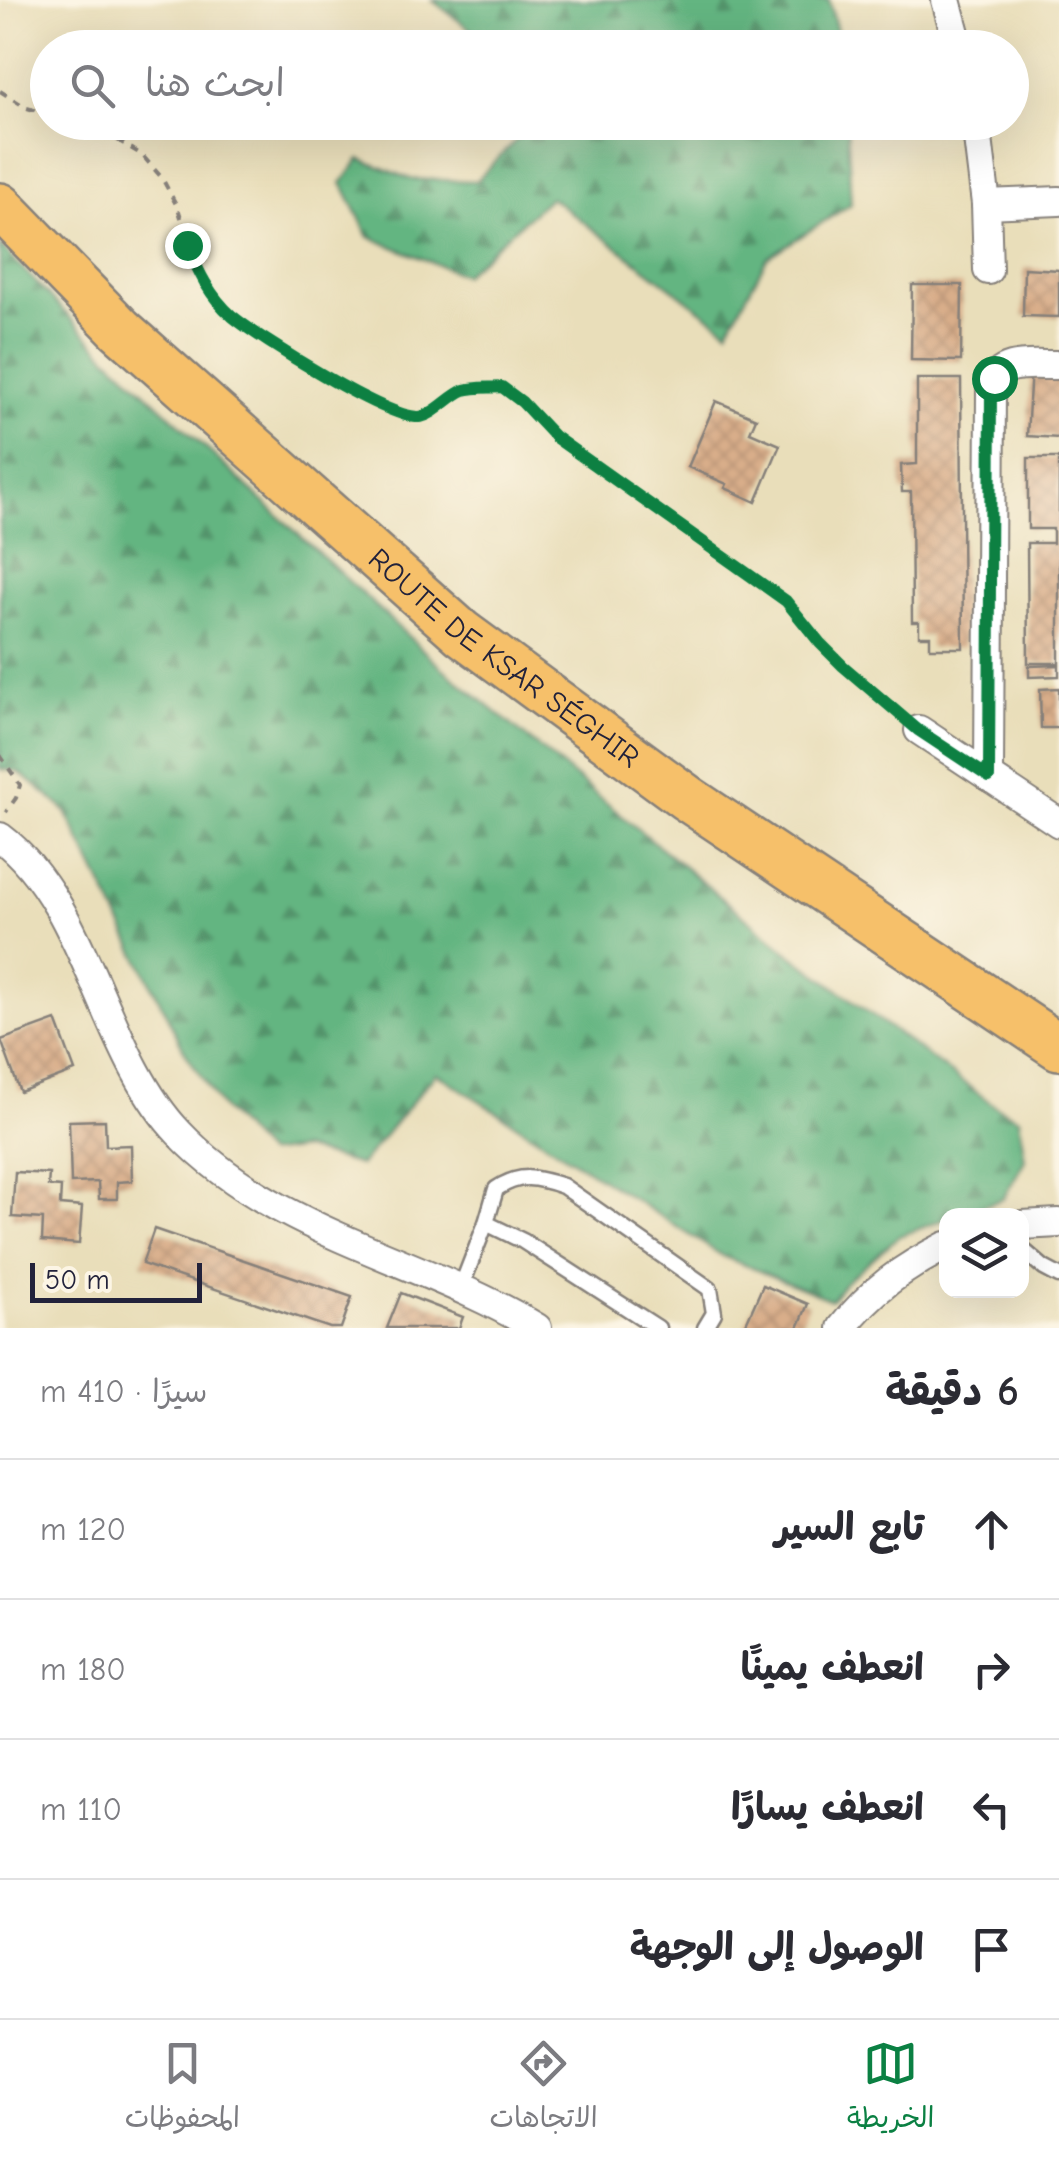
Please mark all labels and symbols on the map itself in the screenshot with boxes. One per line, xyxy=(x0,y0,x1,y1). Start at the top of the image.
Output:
route end xyxy=(165,223,211,269)
route start xyxy=(972,356,1018,402)
street label: ROUTE DE KSAR SÉGHIR xyxy=(362,541,647,775)
scale bar xyxy=(30,1258,202,1302)

